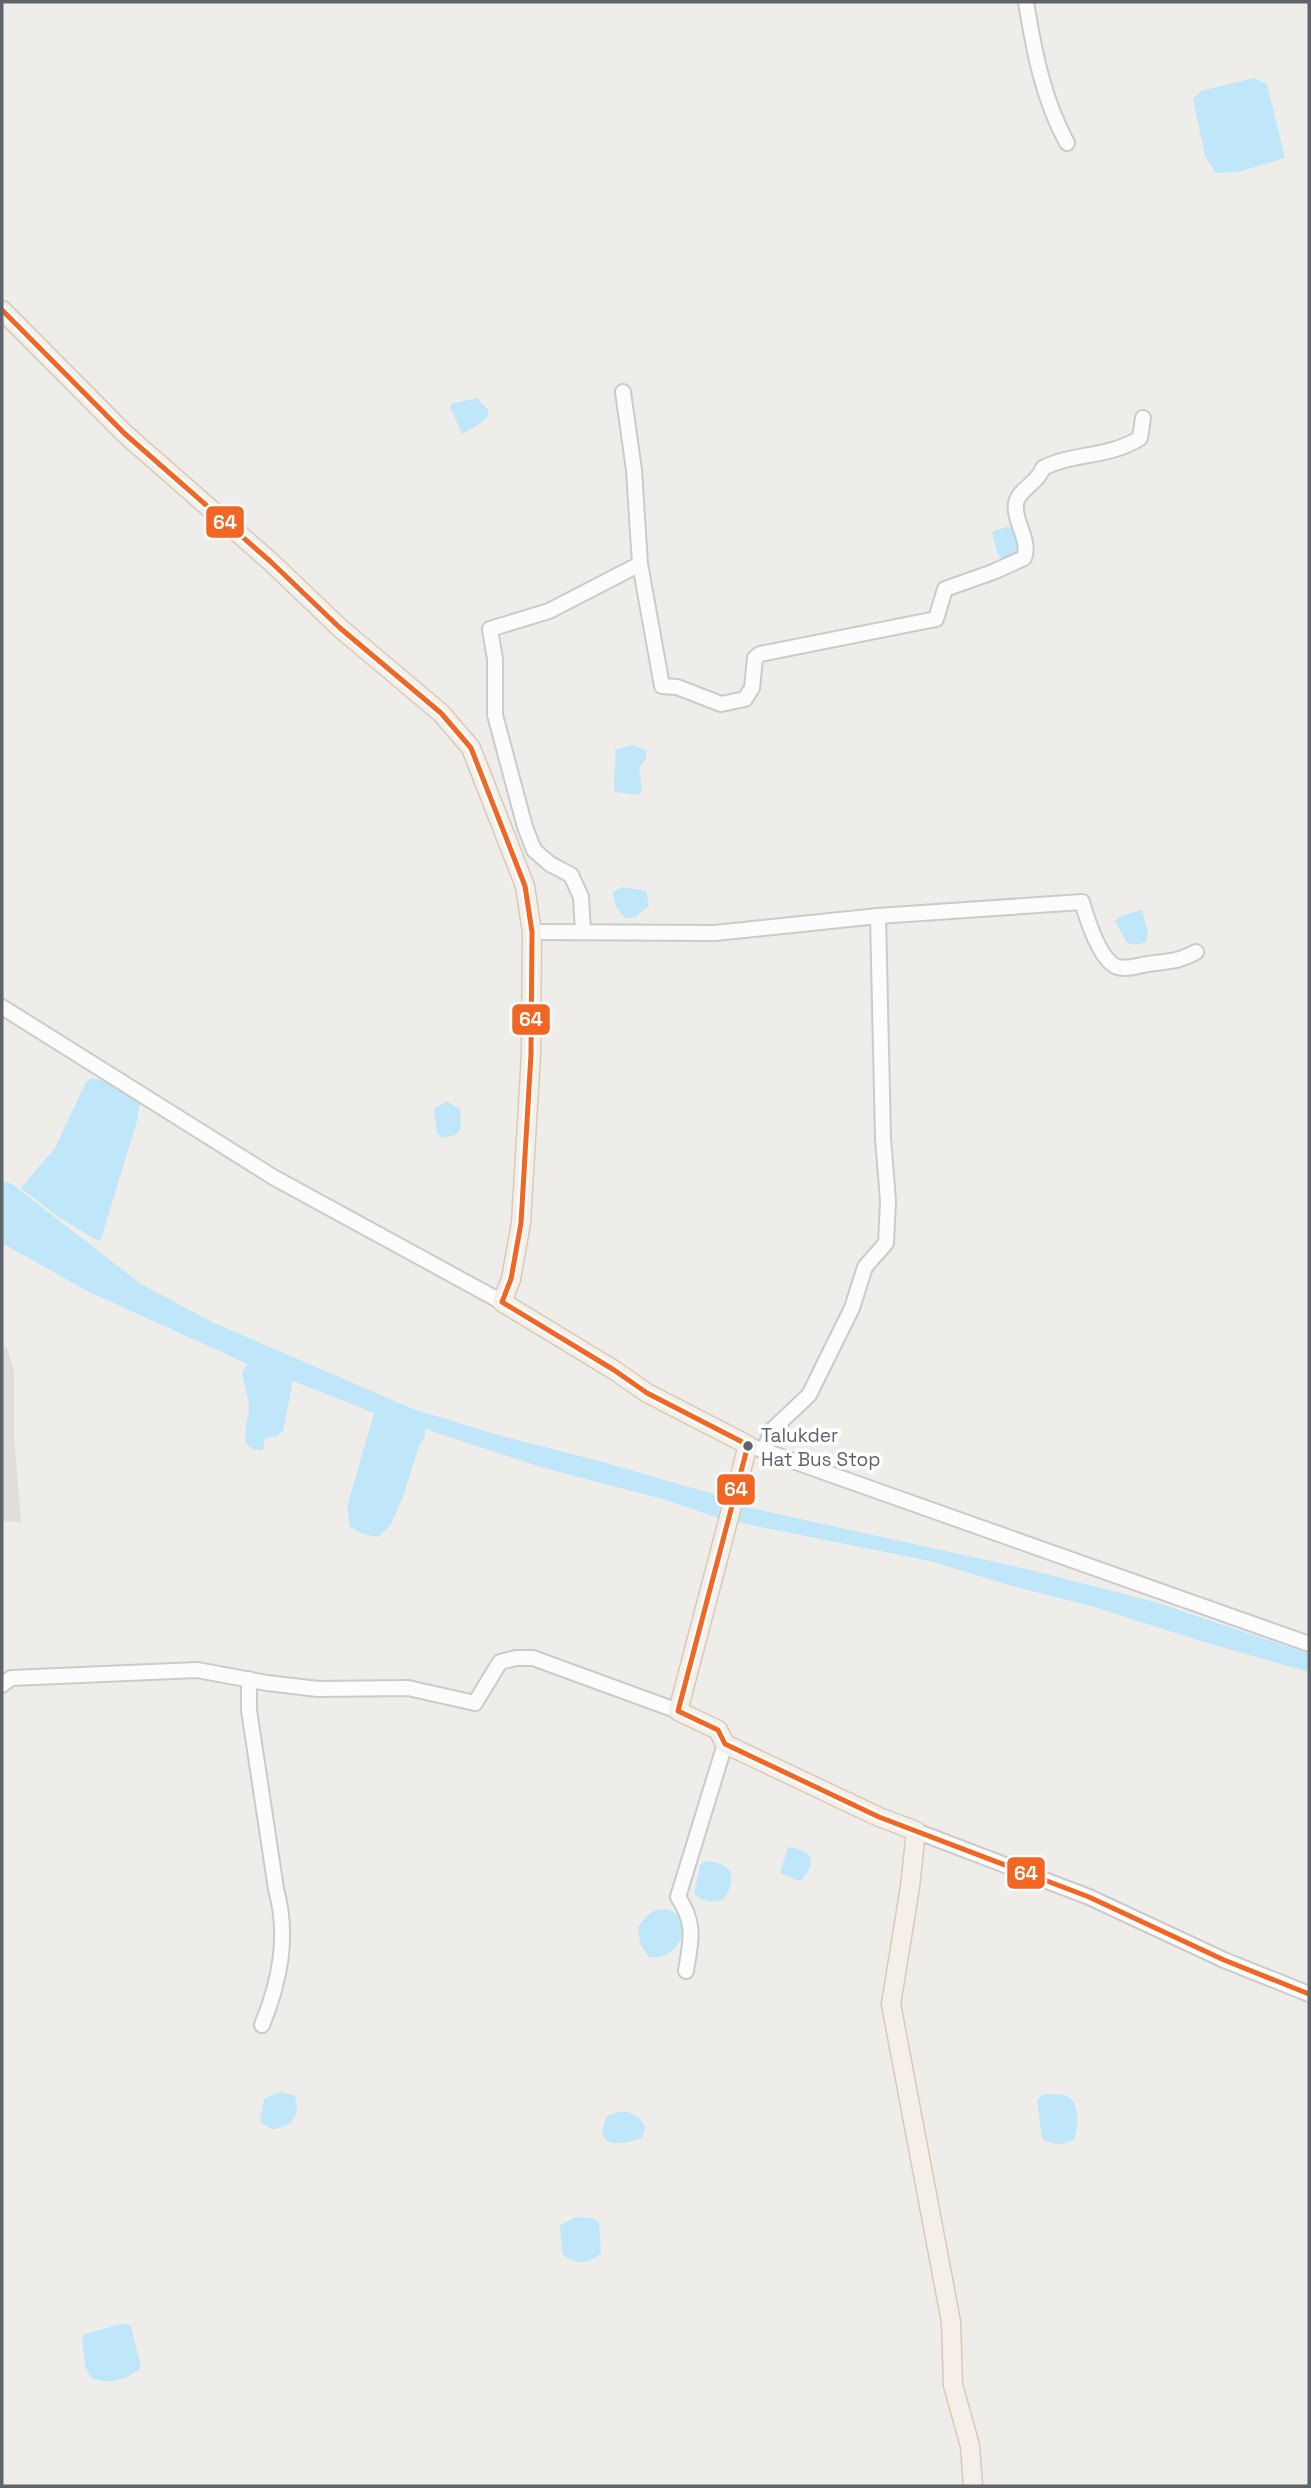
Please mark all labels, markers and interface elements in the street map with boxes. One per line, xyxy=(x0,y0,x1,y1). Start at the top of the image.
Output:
line badge: 64 xyxy=(205,505,245,539)
text: 64 xyxy=(213,510,237,535)
line badge: 64 xyxy=(511,1003,551,1036)
text: 64 xyxy=(519,1007,543,1032)
place label: Talukder Hat Bus Stop xyxy=(761,1423,881,1472)
marker: Talukder Hat Bus Stop xyxy=(741,1439,755,1453)
line badge: 64 xyxy=(716,1473,756,1506)
text: 64 xyxy=(724,1477,748,1502)
line badge: 64 xyxy=(1006,1856,1046,1890)
text: 64 xyxy=(1014,1861,1038,1886)

